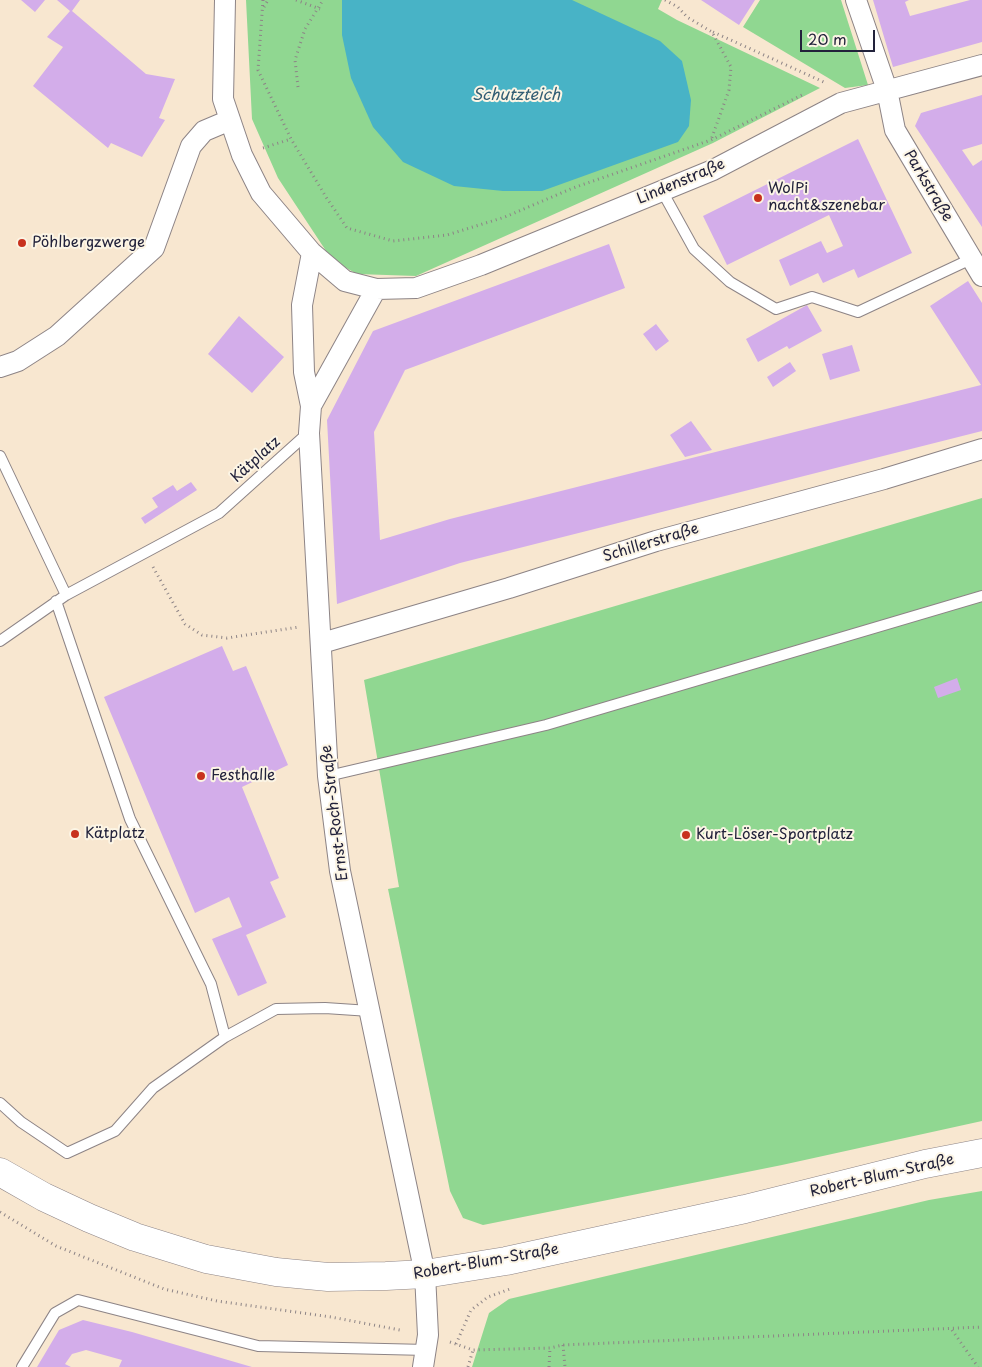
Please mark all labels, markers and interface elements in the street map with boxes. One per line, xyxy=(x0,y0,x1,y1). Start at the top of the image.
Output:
scale bar xyxy=(802,20,877,52)
text: 20 m xyxy=(808,27,847,50)
water label: Schutzteich xyxy=(472,86,560,106)
street label: Parkstraße xyxy=(900,147,956,225)
street label: Lindenstraße xyxy=(634,155,728,209)
place label: WolPi nacht&szenebar xyxy=(768,180,885,215)
marker: WolPi nacht&szenebar xyxy=(752,192,764,204)
place label: Pöhlbergzwerge xyxy=(32,234,145,252)
marker: Pöhlbergzwerge xyxy=(16,237,28,249)
street label: Kätplatz xyxy=(228,433,284,487)
street label: Schillerstraße xyxy=(601,520,701,566)
street label: Ernst-Roch-Straße xyxy=(318,744,352,882)
place label: Festhalle xyxy=(211,767,275,785)
marker: Festhalle xyxy=(195,770,207,782)
place label: Kätplatz xyxy=(85,825,145,843)
place label: Kurt-Löser-Sportplatz xyxy=(696,826,853,844)
marker: Kätplatz xyxy=(69,828,81,840)
marker: Kurt-Löser-Sportplatz xyxy=(680,829,692,841)
street label: Robert-Blum-Straße xyxy=(808,1151,956,1201)
street label: Robert-Blum-Straße xyxy=(412,1240,560,1284)

